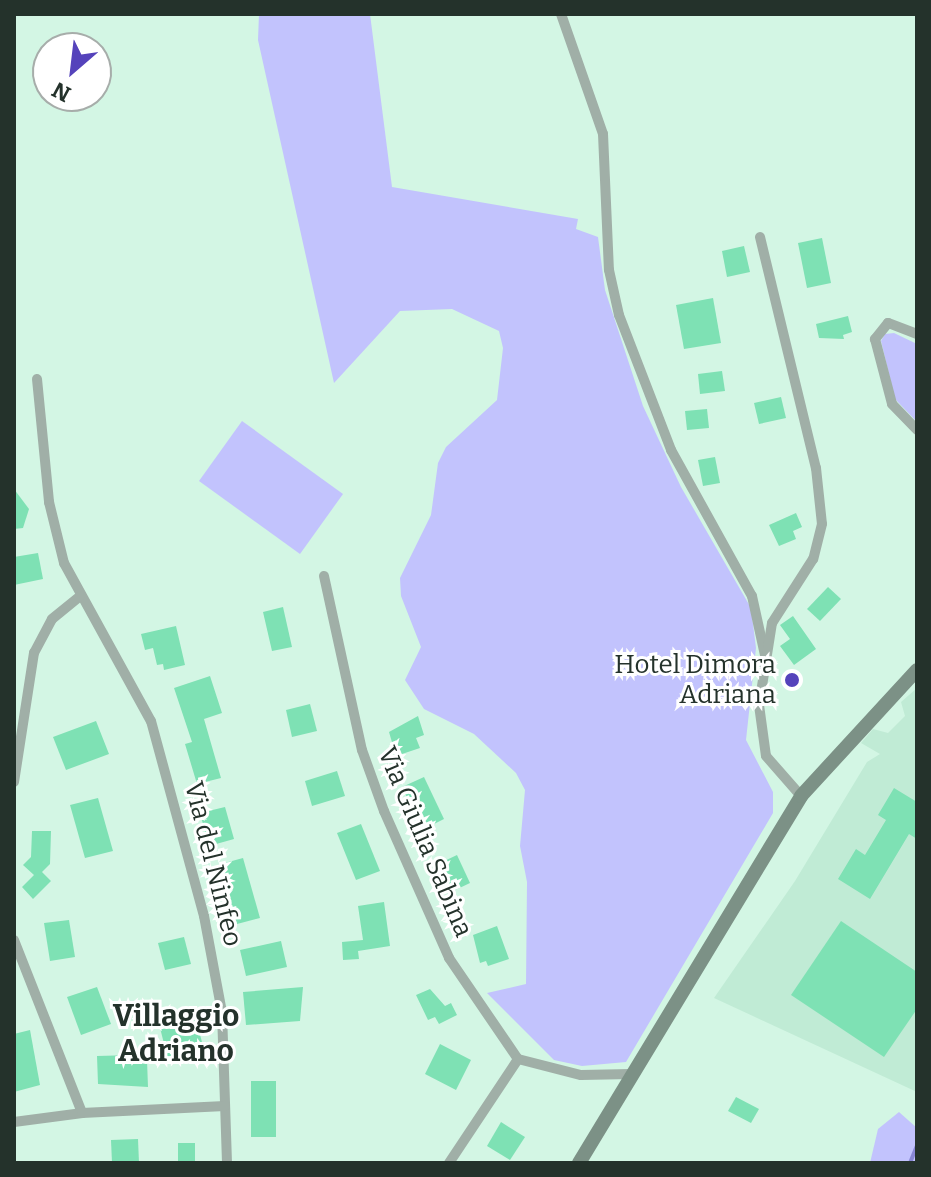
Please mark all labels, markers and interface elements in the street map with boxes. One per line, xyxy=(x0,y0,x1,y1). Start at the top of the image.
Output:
north arrow xyxy=(32,32,112,112)
text: N xyxy=(48,76,75,108)
place label: Hotel Dimora Adriana xyxy=(614,649,776,710)
marker: Hotel Dimora Adriana xyxy=(783,671,801,689)
street label: Via Giulia Sabina xyxy=(371,742,479,942)
street label: Via del Ninfeo xyxy=(177,778,249,950)
district label: Villaggio Adriano xyxy=(113,998,239,1068)

